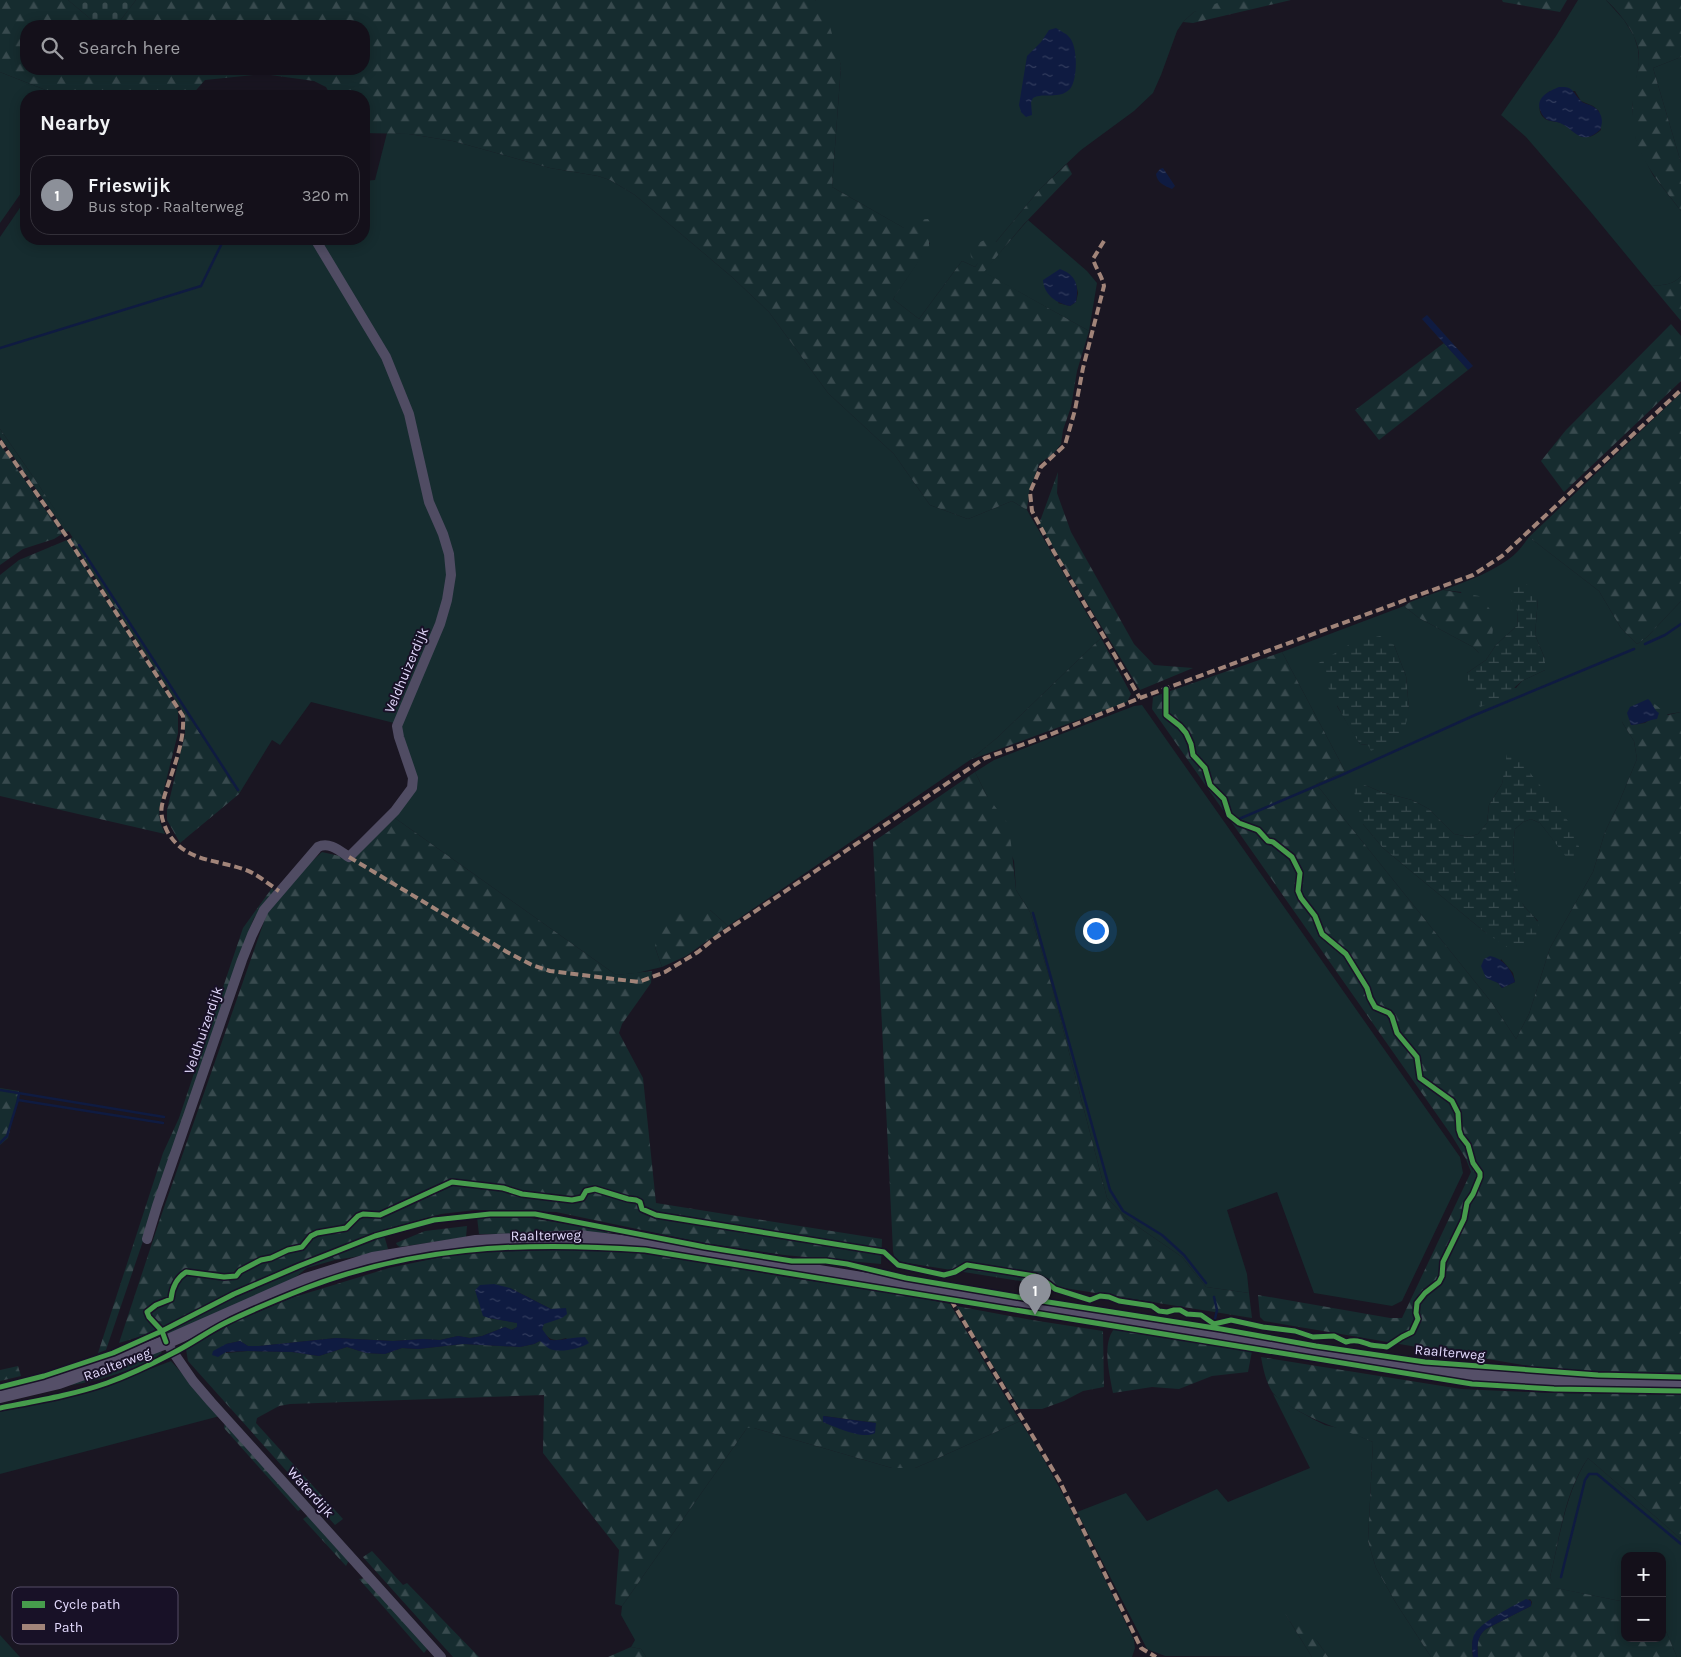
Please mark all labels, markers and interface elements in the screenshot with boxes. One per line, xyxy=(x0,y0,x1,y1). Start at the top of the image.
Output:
search box xyxy=(20,20,370,75)
icon: search xyxy=(38,34,66,62)
text: Search here xyxy=(78,37,180,59)
text: Nearby xyxy=(40,111,110,135)
text: Frieswijk xyxy=(88,175,170,197)
text: 1 xyxy=(54,186,60,205)
text: 320 m xyxy=(302,186,349,205)
text: Bus stop · Raalterweg xyxy=(88,197,244,216)
street label: Veldhuizerdijk xyxy=(381,625,432,716)
your location xyxy=(1083,918,1109,944)
street label: Veldhuizerdijk xyxy=(181,984,226,1076)
street label: Raalterweg xyxy=(511,1226,582,1245)
pin: 1 xyxy=(1019,1274,1051,1315)
street label: Raalterweg xyxy=(1414,1341,1486,1364)
street label: Raalterweg xyxy=(81,1344,153,1385)
street label: Waterdijk xyxy=(284,1464,338,1521)
map controls xyxy=(1621,1552,1666,1642)
button: + xyxy=(1621,1552,1666,1597)
legend xyxy=(12,1587,178,1644)
text: Cycle path xyxy=(54,1596,120,1613)
button: − xyxy=(1621,1597,1666,1642)
text: Path xyxy=(54,1619,83,1636)

